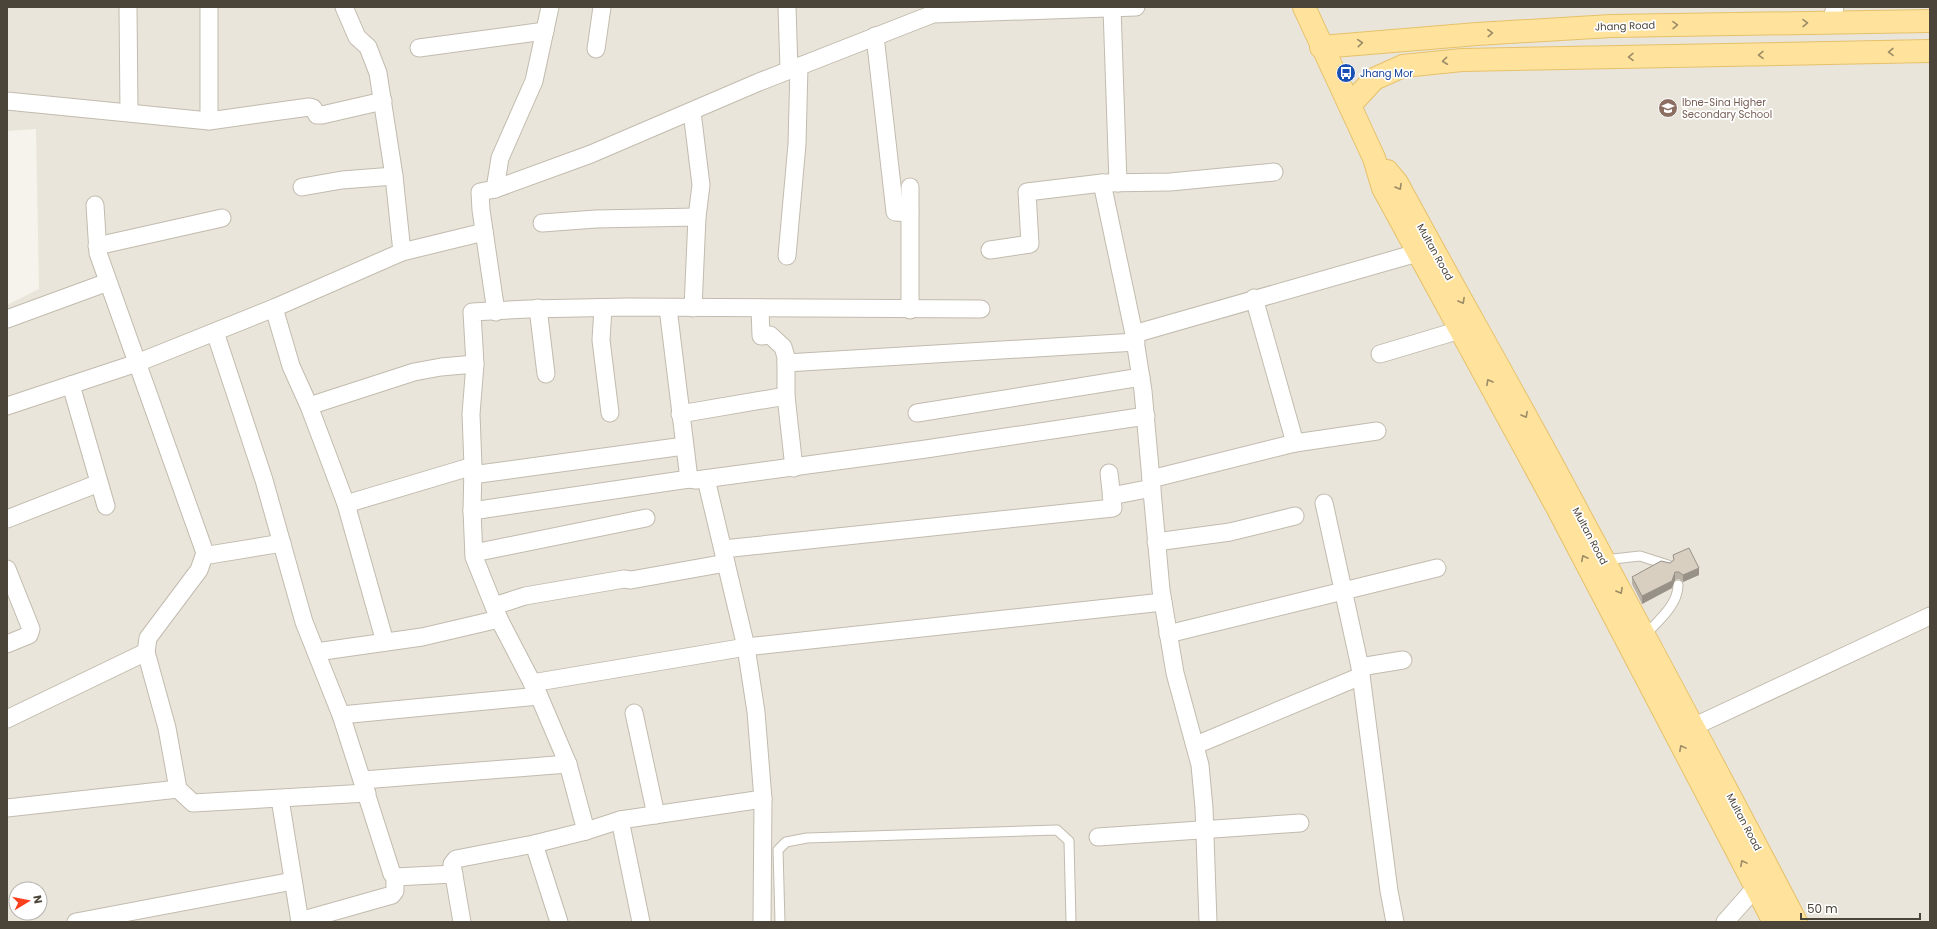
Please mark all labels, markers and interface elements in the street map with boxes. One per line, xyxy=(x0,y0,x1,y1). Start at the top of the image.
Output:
street label: Jhang Road xyxy=(1595,17,1655,35)
one-way arrow xyxy=(1802,19,1808,27)
one-way arrow xyxy=(1672,21,1678,29)
one-way arrow xyxy=(1487,29,1493,37)
one-way arrow xyxy=(1357,39,1363,48)
one-way arrow xyxy=(1888,48,1894,56)
one-way arrow xyxy=(1758,50,1764,59)
one-way arrow xyxy=(1628,53,1634,61)
one-way arrow xyxy=(1442,57,1448,66)
bus stop icon: Jhang Mor xyxy=(1335,62,1357,84)
place label: Jhang Mor xyxy=(1360,66,1413,81)
place label: Ibne-Sina Higher Secondary School xyxy=(1682,95,1772,122)
school or university icon: Ibne-Sina Higher Secondary School xyxy=(1657,97,1679,119)
one-way arrow xyxy=(1395,183,1402,190)
street label: Multan Road xyxy=(1413,221,1457,283)
one-way arrow xyxy=(1457,297,1464,304)
one-way arrow xyxy=(1486,379,1494,386)
one-way arrow xyxy=(1520,411,1527,418)
street label: Multan Road xyxy=(1569,505,1611,567)
one-way arrow xyxy=(1581,555,1589,562)
one-way arrow xyxy=(1615,587,1622,594)
one-way arrow xyxy=(1680,745,1687,752)
street label: Multan Road xyxy=(1723,791,1765,853)
one-way arrow xyxy=(1741,859,1748,867)
north arrow xyxy=(8,881,48,921)
text: N xyxy=(29,894,46,905)
scale bar xyxy=(1801,895,1920,921)
text: 50 m xyxy=(1807,900,1838,917)

